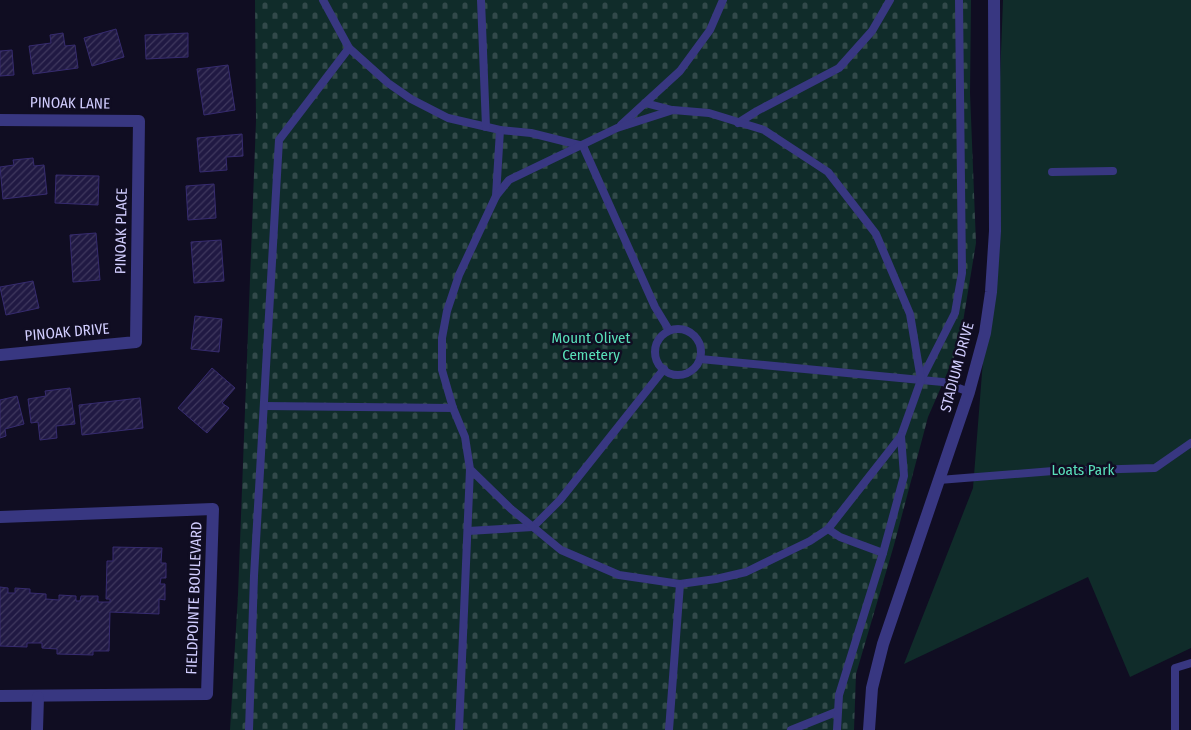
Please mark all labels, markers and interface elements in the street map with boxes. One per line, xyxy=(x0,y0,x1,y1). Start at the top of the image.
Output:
street label: PINOAK LANE xyxy=(30,93,110,113)
street label: PINOAK PLACE xyxy=(111,188,131,274)
street label: PINOAK DRIVE xyxy=(24,319,110,345)
street label: STADIUM DRIVE xyxy=(936,320,978,414)
park label: Mount Olivet Cemetery xyxy=(552,329,631,364)
park label: Loats Park xyxy=(1052,461,1114,479)
street label: FIELDPOINTE BOULEVARD xyxy=(182,521,206,675)

